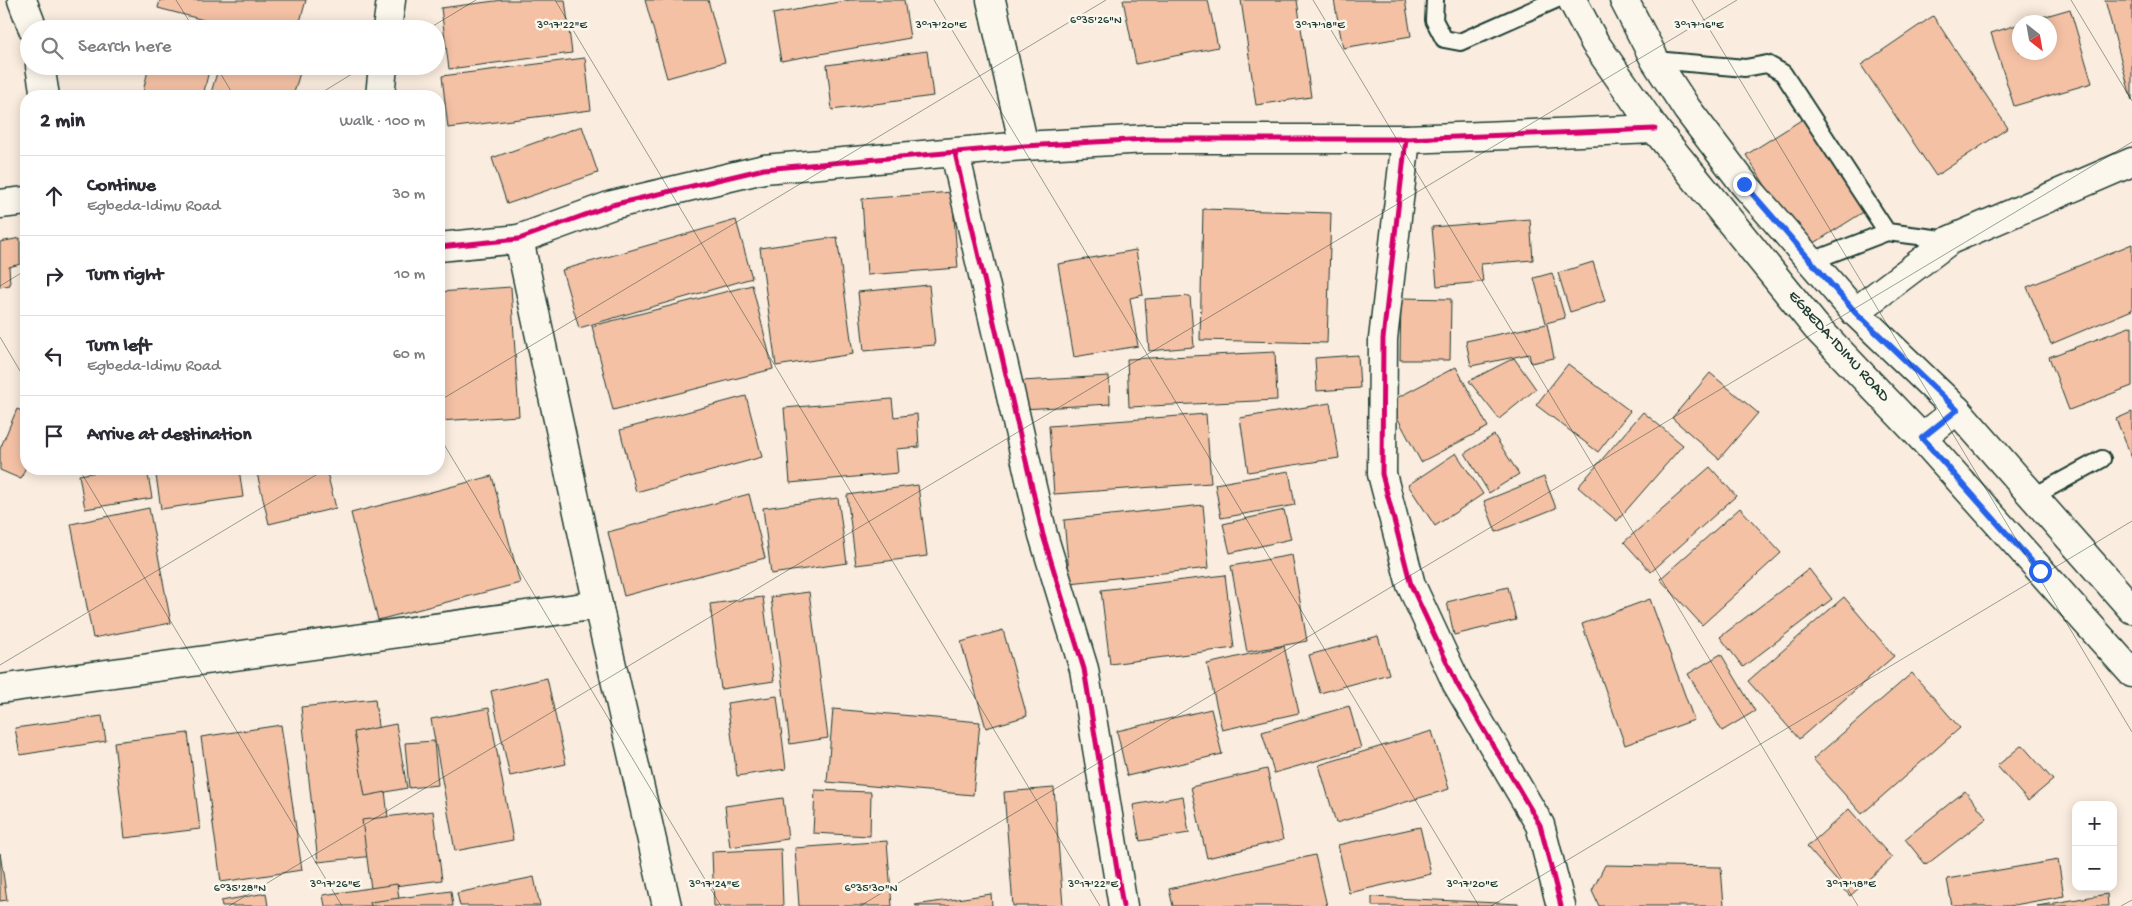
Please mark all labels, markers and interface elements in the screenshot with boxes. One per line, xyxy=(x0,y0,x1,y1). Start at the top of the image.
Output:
text: 6°35'26"N xyxy=(1070,14,1122,28)
north arrow xyxy=(2012,15,2057,60)
text: 3°17'22"E xyxy=(536,19,588,33)
text: 3°17'20"E xyxy=(915,19,967,33)
text: 3°17'18"E xyxy=(1294,19,1345,33)
text: 3°17'16"E xyxy=(1673,19,1724,33)
search box xyxy=(20,20,445,75)
icon: search xyxy=(38,34,66,62)
text: Search here xyxy=(78,36,172,59)
text: 2 min xyxy=(40,110,85,135)
text: Walk · 100 m xyxy=(339,113,425,132)
route end xyxy=(1733,173,1756,196)
text: Continue xyxy=(87,175,156,198)
icon: ahead xyxy=(40,182,68,210)
text: 30 m xyxy=(392,186,425,205)
text: Egbeda-Idimu Road xyxy=(87,198,220,217)
icon: right xyxy=(40,262,68,290)
text: Turn right xyxy=(87,264,163,287)
text: 10 m xyxy=(394,266,425,285)
street label: EGBEDA-IDIMU ROAD xyxy=(1783,287,1893,407)
text: Turn left xyxy=(87,335,151,358)
icon: left xyxy=(40,342,68,370)
text: 60 m xyxy=(393,346,425,365)
text: Egbeda-Idimu Road xyxy=(87,358,220,377)
icon: arrive xyxy=(40,422,68,450)
text: Arrive at destination xyxy=(87,424,251,447)
route start xyxy=(2029,560,2052,583)
map controls xyxy=(2072,801,2117,891)
button: + xyxy=(2072,801,2117,846)
button: − xyxy=(2072,846,2117,891)
text: 3°17'26"E xyxy=(309,878,361,892)
text: 3°17'24"E xyxy=(688,878,739,892)
text: 3°17'22"E xyxy=(1067,878,1119,892)
text: 3°17'20"E xyxy=(1446,878,1498,892)
text: 3°17'18"E xyxy=(1825,878,1876,892)
text: 6°35'28"N xyxy=(214,882,266,896)
text: 6°35'30"N xyxy=(845,882,898,896)

